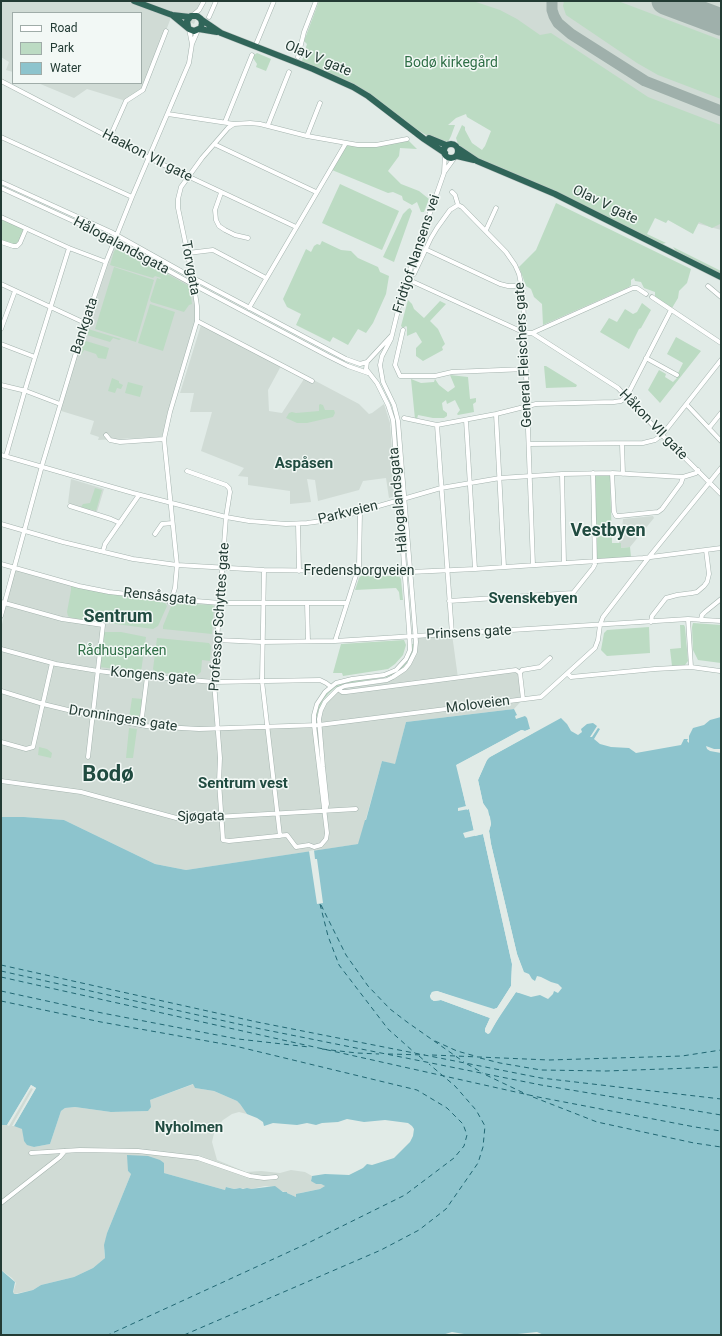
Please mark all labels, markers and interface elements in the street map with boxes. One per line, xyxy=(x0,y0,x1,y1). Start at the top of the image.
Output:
legend xyxy=(12,12,142,84)
text: Road xyxy=(50,21,78,35)
street label: Olav V gate xyxy=(282,37,354,81)
text: Park xyxy=(50,41,74,55)
park label: Bodø kirkegård xyxy=(404,55,498,71)
text: Water xyxy=(50,61,81,75)
street label: Haakon VII gate xyxy=(99,126,195,186)
street label: Olav V gate xyxy=(570,182,640,228)
street label: Fridtjof Nansens vei xyxy=(390,193,444,315)
street label: Hålogalandsgata xyxy=(70,214,172,278)
street label: Torvgata xyxy=(177,240,203,296)
street label: General Fleischers gate xyxy=(512,282,536,428)
street label: Bankgata xyxy=(68,295,102,357)
street label: Håkon VII gate xyxy=(615,386,691,464)
street label: Hålogalandsgata xyxy=(386,446,412,554)
district label: Aspåsen xyxy=(275,455,333,473)
street label: Parkveien xyxy=(316,497,380,529)
district label: Vestbyen xyxy=(570,520,646,542)
street label: Professor Schyttes gate xyxy=(206,542,234,692)
street label: Fredensborgveien xyxy=(304,563,414,579)
street label: Rensåsgata xyxy=(123,585,197,609)
district label: Svenskebyen xyxy=(488,590,578,608)
district label: Sentrum xyxy=(83,606,153,628)
street label: Prinsens gate xyxy=(426,622,512,644)
park label: Rådhusparken xyxy=(77,643,167,659)
street label: Kongens gate xyxy=(110,664,196,688)
street label: Moloveien xyxy=(445,693,511,717)
street label: Dronningens gate xyxy=(68,702,178,736)
district label: Bodø xyxy=(82,762,134,788)
district label: Sentrum vest xyxy=(198,775,288,793)
street label: Sjøgata xyxy=(177,808,225,826)
district label: Nyholmen xyxy=(155,1119,223,1137)

